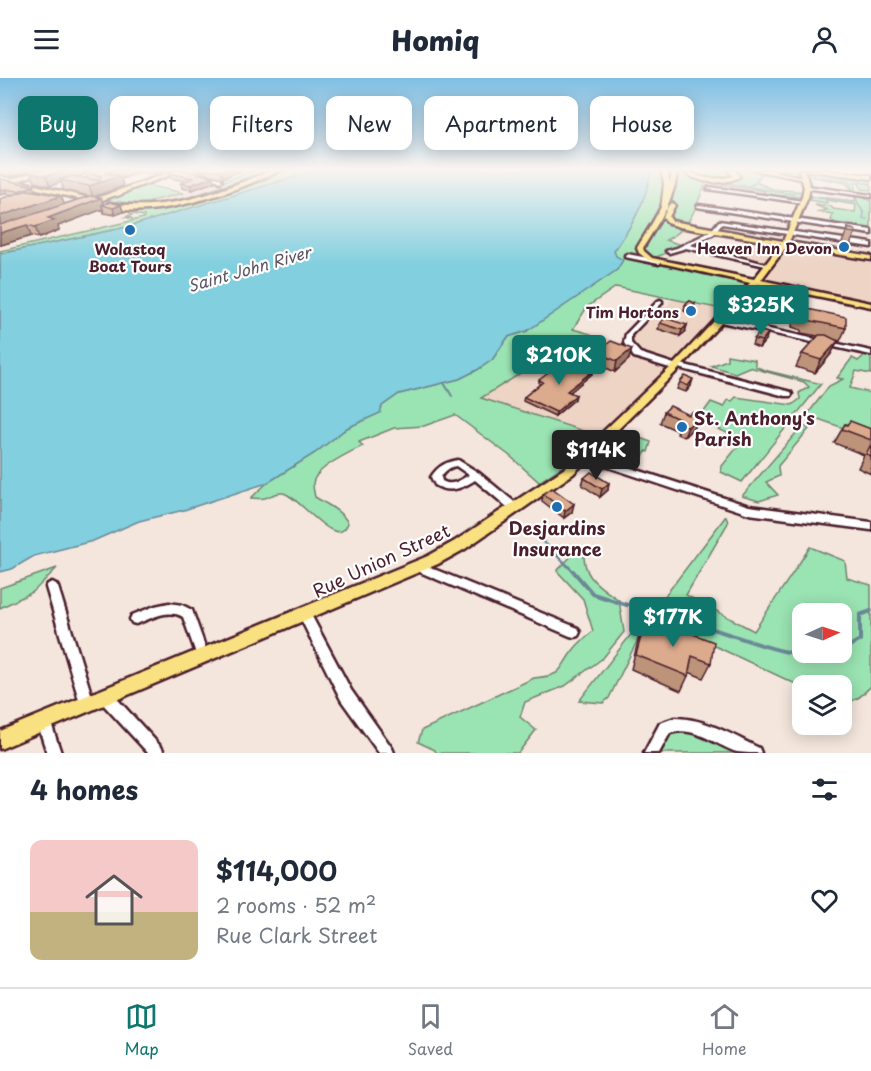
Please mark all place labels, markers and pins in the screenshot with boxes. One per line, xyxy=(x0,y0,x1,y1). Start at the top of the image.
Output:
marker: Wolastoq Boat Tours xyxy=(123,223,137,237)
place label: Heaven Inn Devon xyxy=(697,236,832,259)
place label: Wolastoq Boat Tours xyxy=(88,237,172,277)
marker: Heaven Inn Devon xyxy=(837,240,851,254)
pin: $325K xyxy=(719,285,803,336)
place label: Tim Hortons xyxy=(586,300,679,323)
marker: Tim Hortons xyxy=(684,304,698,318)
pin: $210K xyxy=(517,335,601,386)
place label: St. Anthony's Parish xyxy=(694,404,815,452)
marker: St. Anthony's Parish xyxy=(675,420,689,434)
pin: $114K xyxy=(554,430,638,481)
marker: Desjardins Insurance xyxy=(550,500,564,514)
place label: Desjardins Insurance xyxy=(509,514,606,562)
pin: $177K xyxy=(631,597,715,648)

